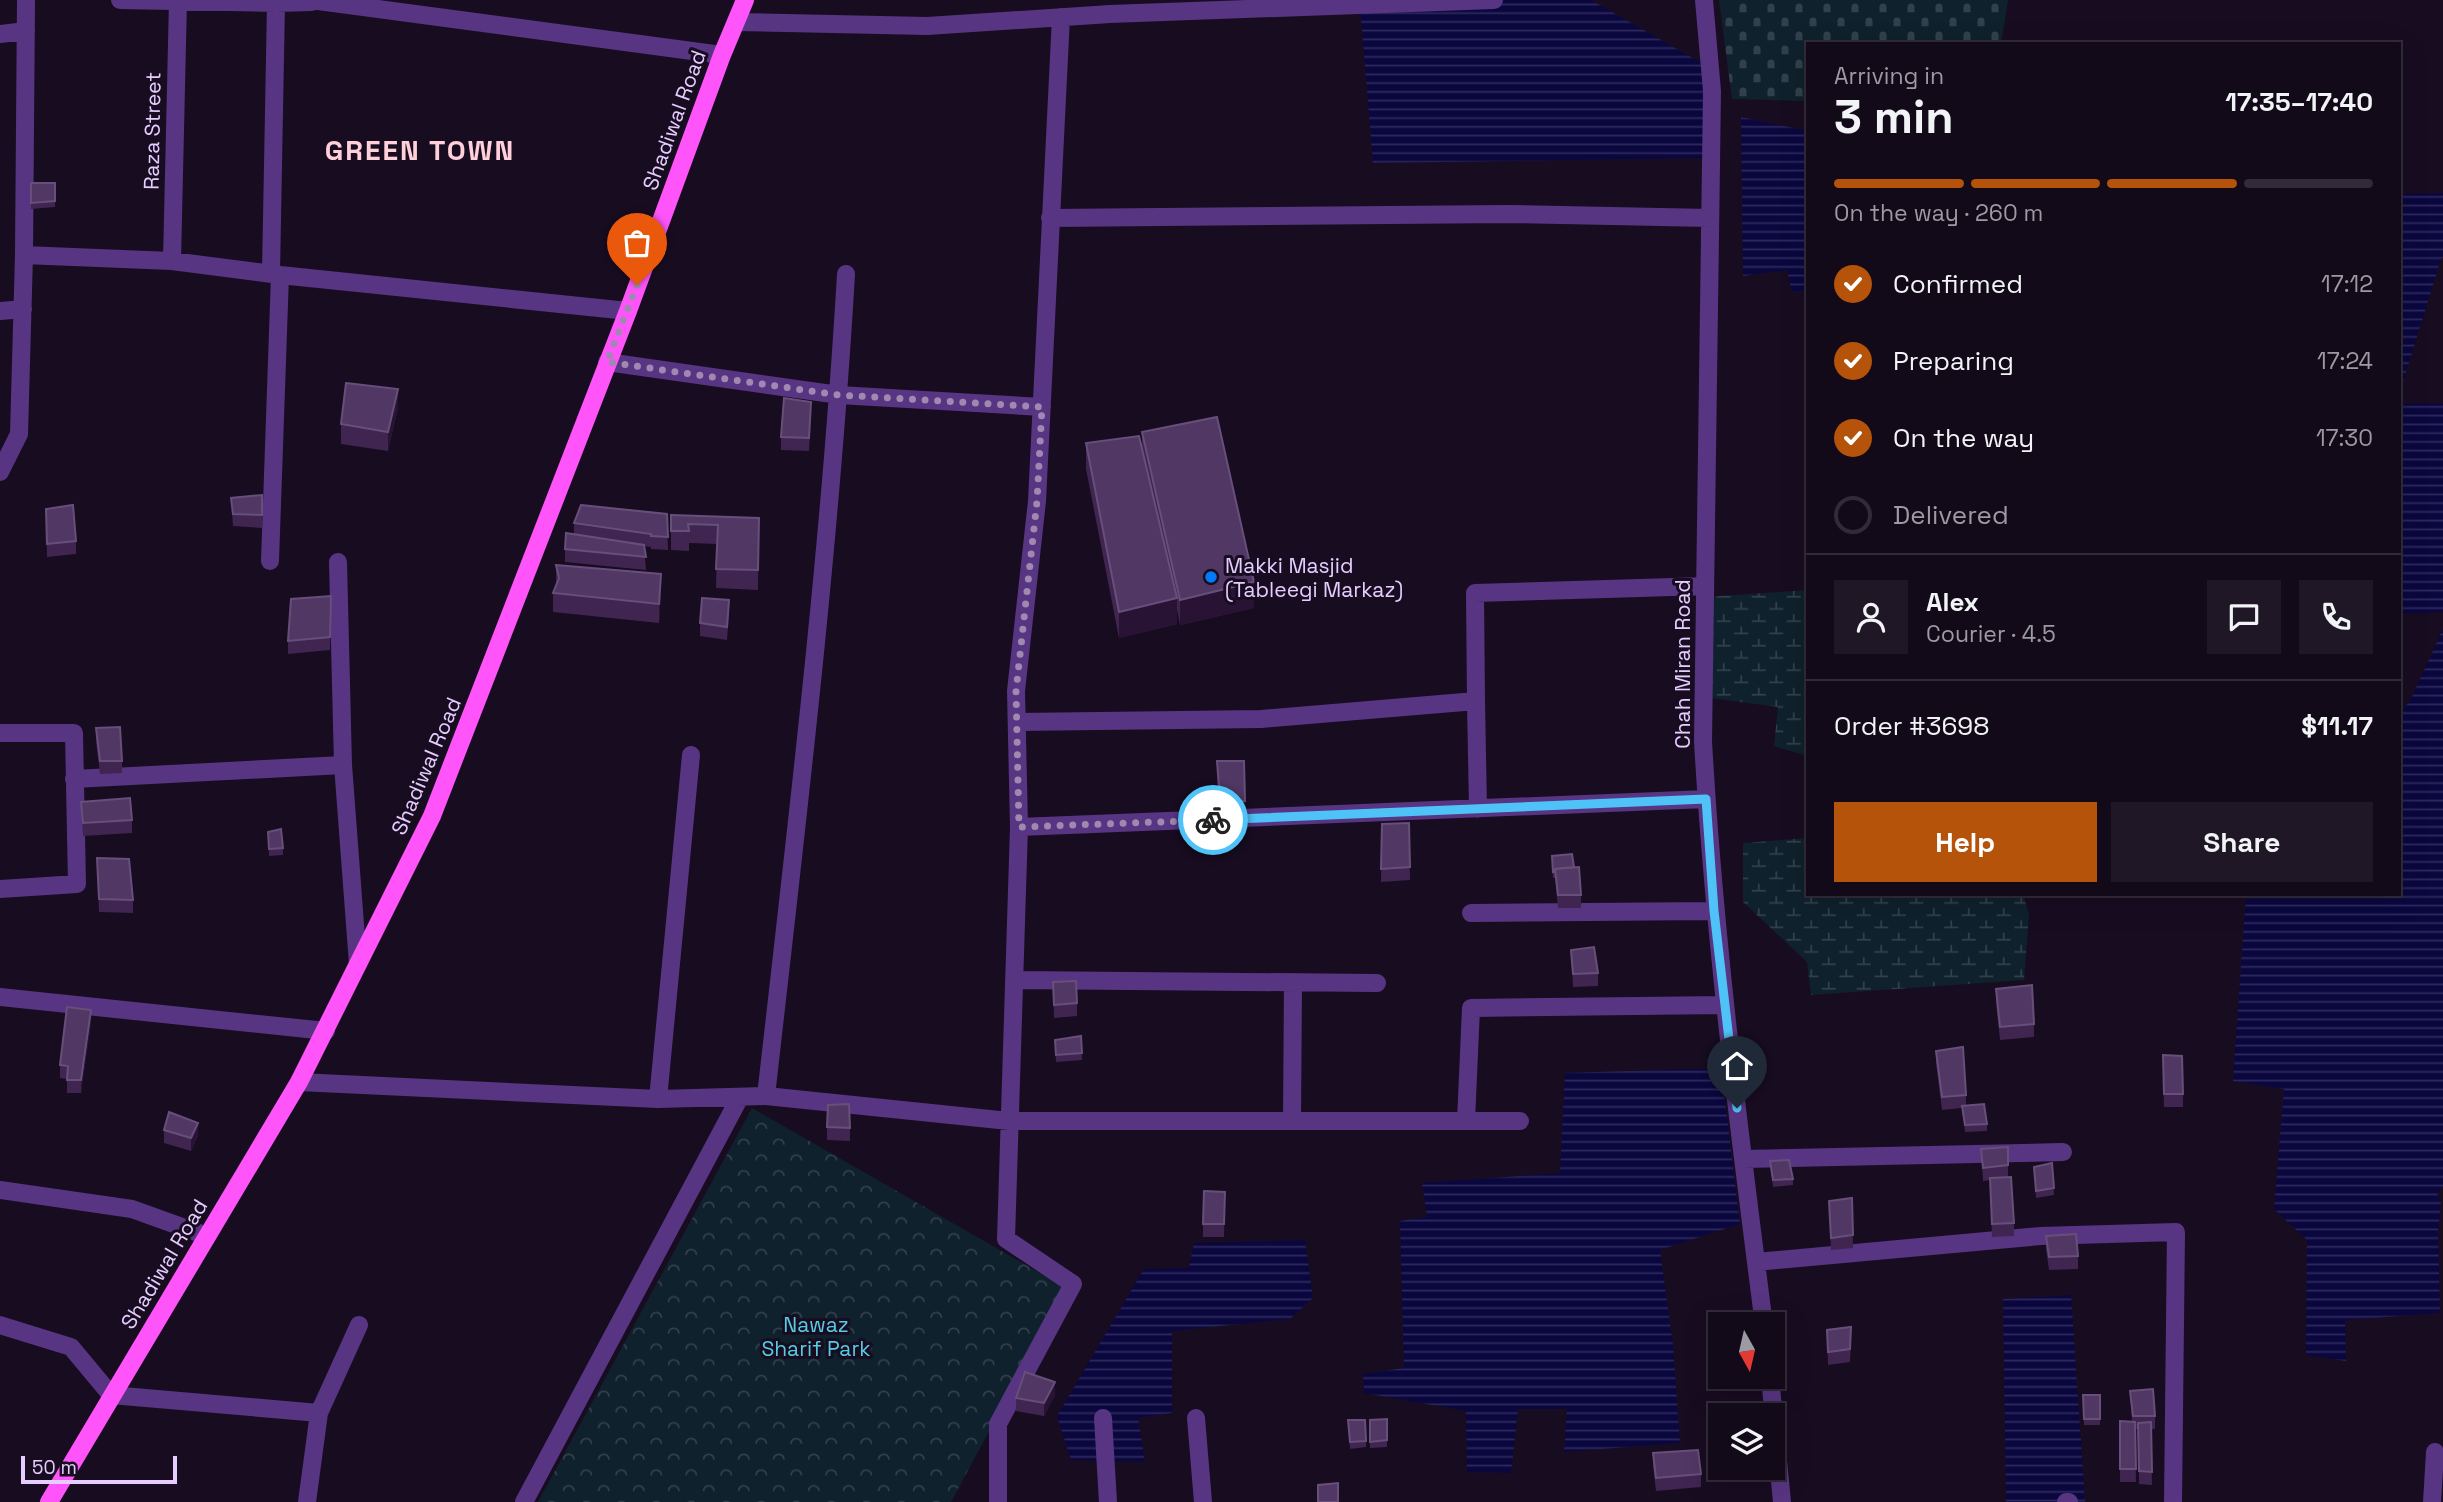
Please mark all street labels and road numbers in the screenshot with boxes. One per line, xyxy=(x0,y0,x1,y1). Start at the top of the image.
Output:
street label: Shadiwal Road xyxy=(636,46,712,194)
street label: Raza Street xyxy=(137,72,167,190)
street label: Chah Miran Road xyxy=(1669,579,1696,749)
street label: Shadiwal Road xyxy=(385,693,467,839)
street label: Shadiwal Road xyxy=(115,1194,213,1334)

